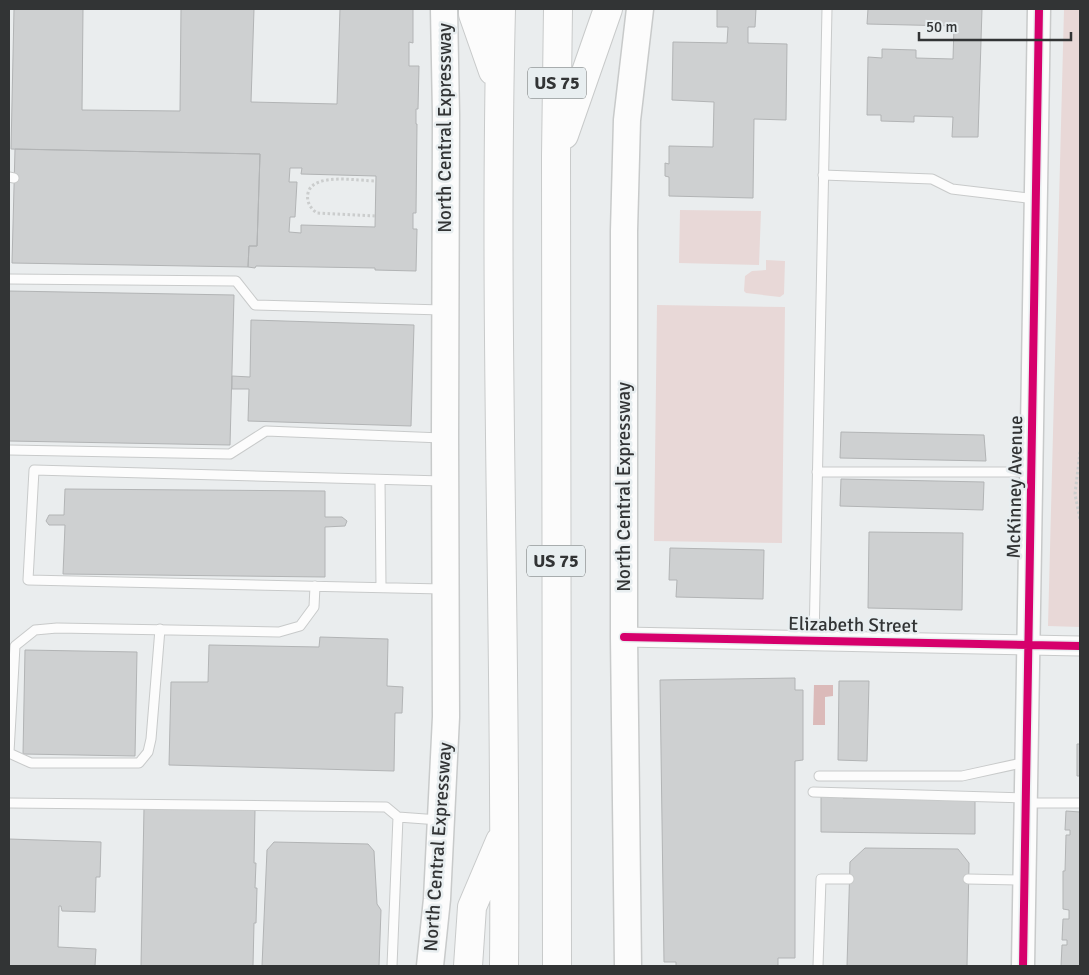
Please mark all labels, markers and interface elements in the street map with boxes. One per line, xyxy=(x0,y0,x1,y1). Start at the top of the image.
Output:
scale bar xyxy=(919,10,1072,42)
text: 50 m xyxy=(926,18,957,36)
street label: North Central Expressway xyxy=(433,23,457,233)
road number: US 75 xyxy=(528,68,586,99)
street label: North Central Expressway xyxy=(612,382,636,592)
street label: McKinney Avenue xyxy=(1002,415,1028,559)
road number: US 75 xyxy=(527,546,585,576)
street label: Elizabeth Street xyxy=(788,612,918,638)
street label: North Central Expressway xyxy=(419,742,457,952)

